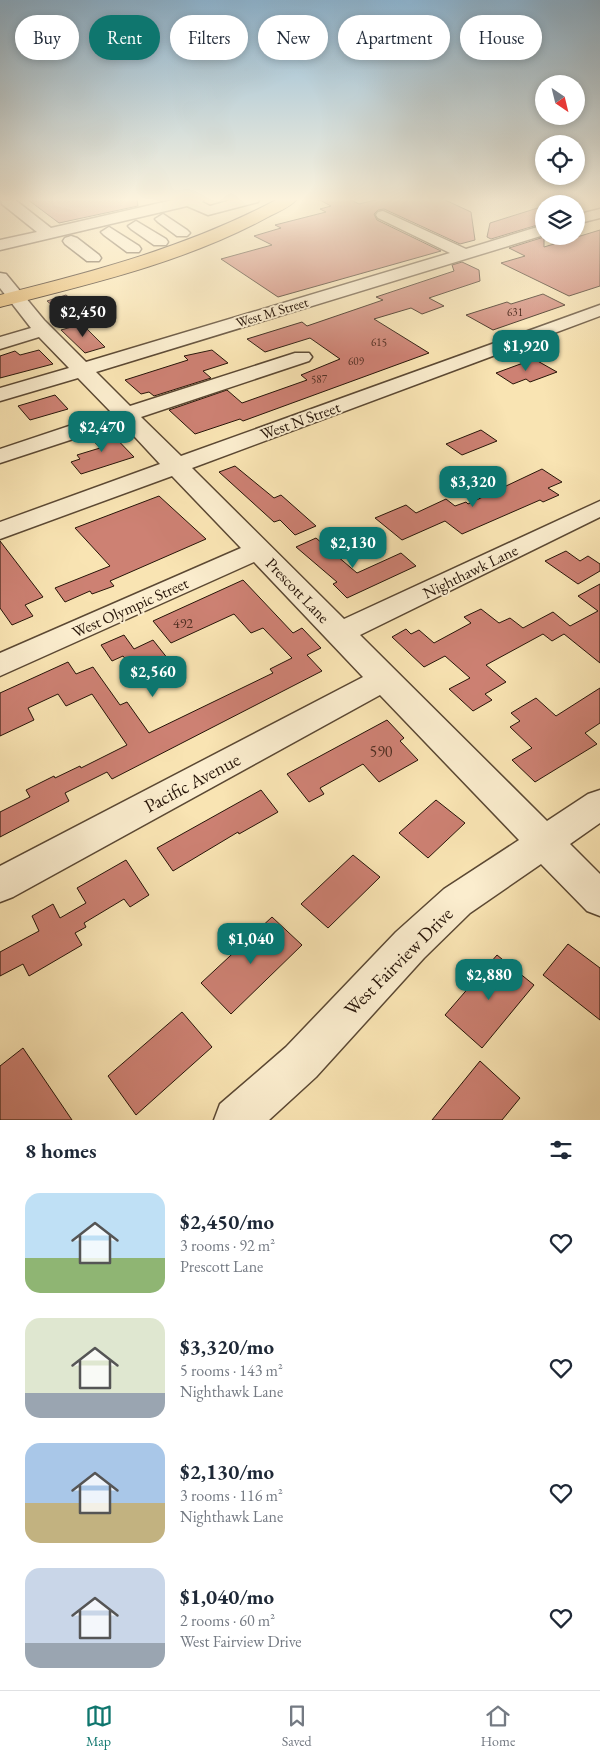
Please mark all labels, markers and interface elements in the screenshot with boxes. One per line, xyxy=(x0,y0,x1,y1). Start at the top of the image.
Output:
chip: Buy xyxy=(15,15,79,60)
chip: Rent xyxy=(89,15,160,60)
chip: Filters xyxy=(170,15,248,60)
chip: New xyxy=(258,15,328,60)
chip: Apartment xyxy=(338,15,450,60)
chip: House xyxy=(460,15,542,60)
north arrow xyxy=(535,75,585,125)
map controls xyxy=(535,75,585,245)
button: locate xyxy=(535,135,585,185)
button: layers xyxy=(535,195,585,245)
street label: West M Street xyxy=(234,292,311,332)
pin: $2,450 xyxy=(42,296,124,338)
text: $2,450 xyxy=(60,301,106,322)
house number: 631 xyxy=(507,305,523,319)
pin: $1,920 xyxy=(485,330,567,372)
house number: 615 xyxy=(371,335,387,349)
text: $1,920 xyxy=(503,335,549,356)
house number: 609 xyxy=(348,354,365,368)
house number: 587 xyxy=(311,372,328,386)
street label: West N Street xyxy=(257,396,343,445)
pin: $2,470 xyxy=(61,410,143,453)
text: $2,470 xyxy=(79,416,125,437)
pin: $3,320 xyxy=(432,466,514,508)
text: $3,320 xyxy=(450,471,496,492)
pin: $2,130 xyxy=(312,526,394,569)
text: $2,130 xyxy=(330,532,376,553)
street label: Nighthawk Lane xyxy=(419,539,521,604)
street label: Prescott Lane xyxy=(261,553,334,628)
street label: West Olympic Street xyxy=(69,572,192,643)
house number: 492 xyxy=(173,614,193,632)
pin: $2,560 xyxy=(112,656,194,698)
text: $2,560 xyxy=(130,661,176,682)
house number: 590 xyxy=(369,741,393,762)
street label: Pacific Avenue xyxy=(140,747,245,818)
street label: West Fairview Drive xyxy=(338,901,458,1021)
pin: $1,040 xyxy=(210,922,292,965)
text: $1,040 xyxy=(228,928,274,949)
pin: $2,880 xyxy=(448,958,530,1001)
text: $2,880 xyxy=(466,964,512,985)
icon: filters xyxy=(547,1136,575,1164)
text: 8 homes xyxy=(25,1137,97,1164)
text: $2,450/mo xyxy=(180,1208,274,1235)
icon: home xyxy=(65,1213,125,1273)
icon: heart xyxy=(547,1229,575,1257)
text: 3 rooms · 92 m² xyxy=(180,1235,275,1256)
text: Prescott Lane xyxy=(180,1256,263,1277)
text: $3,320/mo xyxy=(180,1333,274,1360)
icon: home xyxy=(65,1338,125,1398)
icon: heart xyxy=(547,1354,575,1382)
text: 5 rooms · 143 m² xyxy=(180,1360,283,1381)
text: Nighthawk Lane xyxy=(180,1381,283,1402)
text: $2,130/mo xyxy=(180,1458,274,1485)
icon: home xyxy=(65,1463,125,1523)
icon: heart xyxy=(547,1479,575,1507)
text: 3 rooms · 116 m² xyxy=(180,1485,283,1506)
text: Nighthawk Lane xyxy=(180,1506,283,1527)
text: $1,040/mo xyxy=(180,1583,274,1610)
icon: home xyxy=(65,1588,125,1648)
icon: heart xyxy=(547,1604,575,1632)
text: 2 rooms · 60 m² xyxy=(180,1610,275,1631)
text: West Fairview Drive xyxy=(180,1631,302,1652)
tab: Map xyxy=(85,1702,113,1750)
tab: Saved xyxy=(282,1702,312,1750)
tab: Home xyxy=(481,1702,515,1750)

